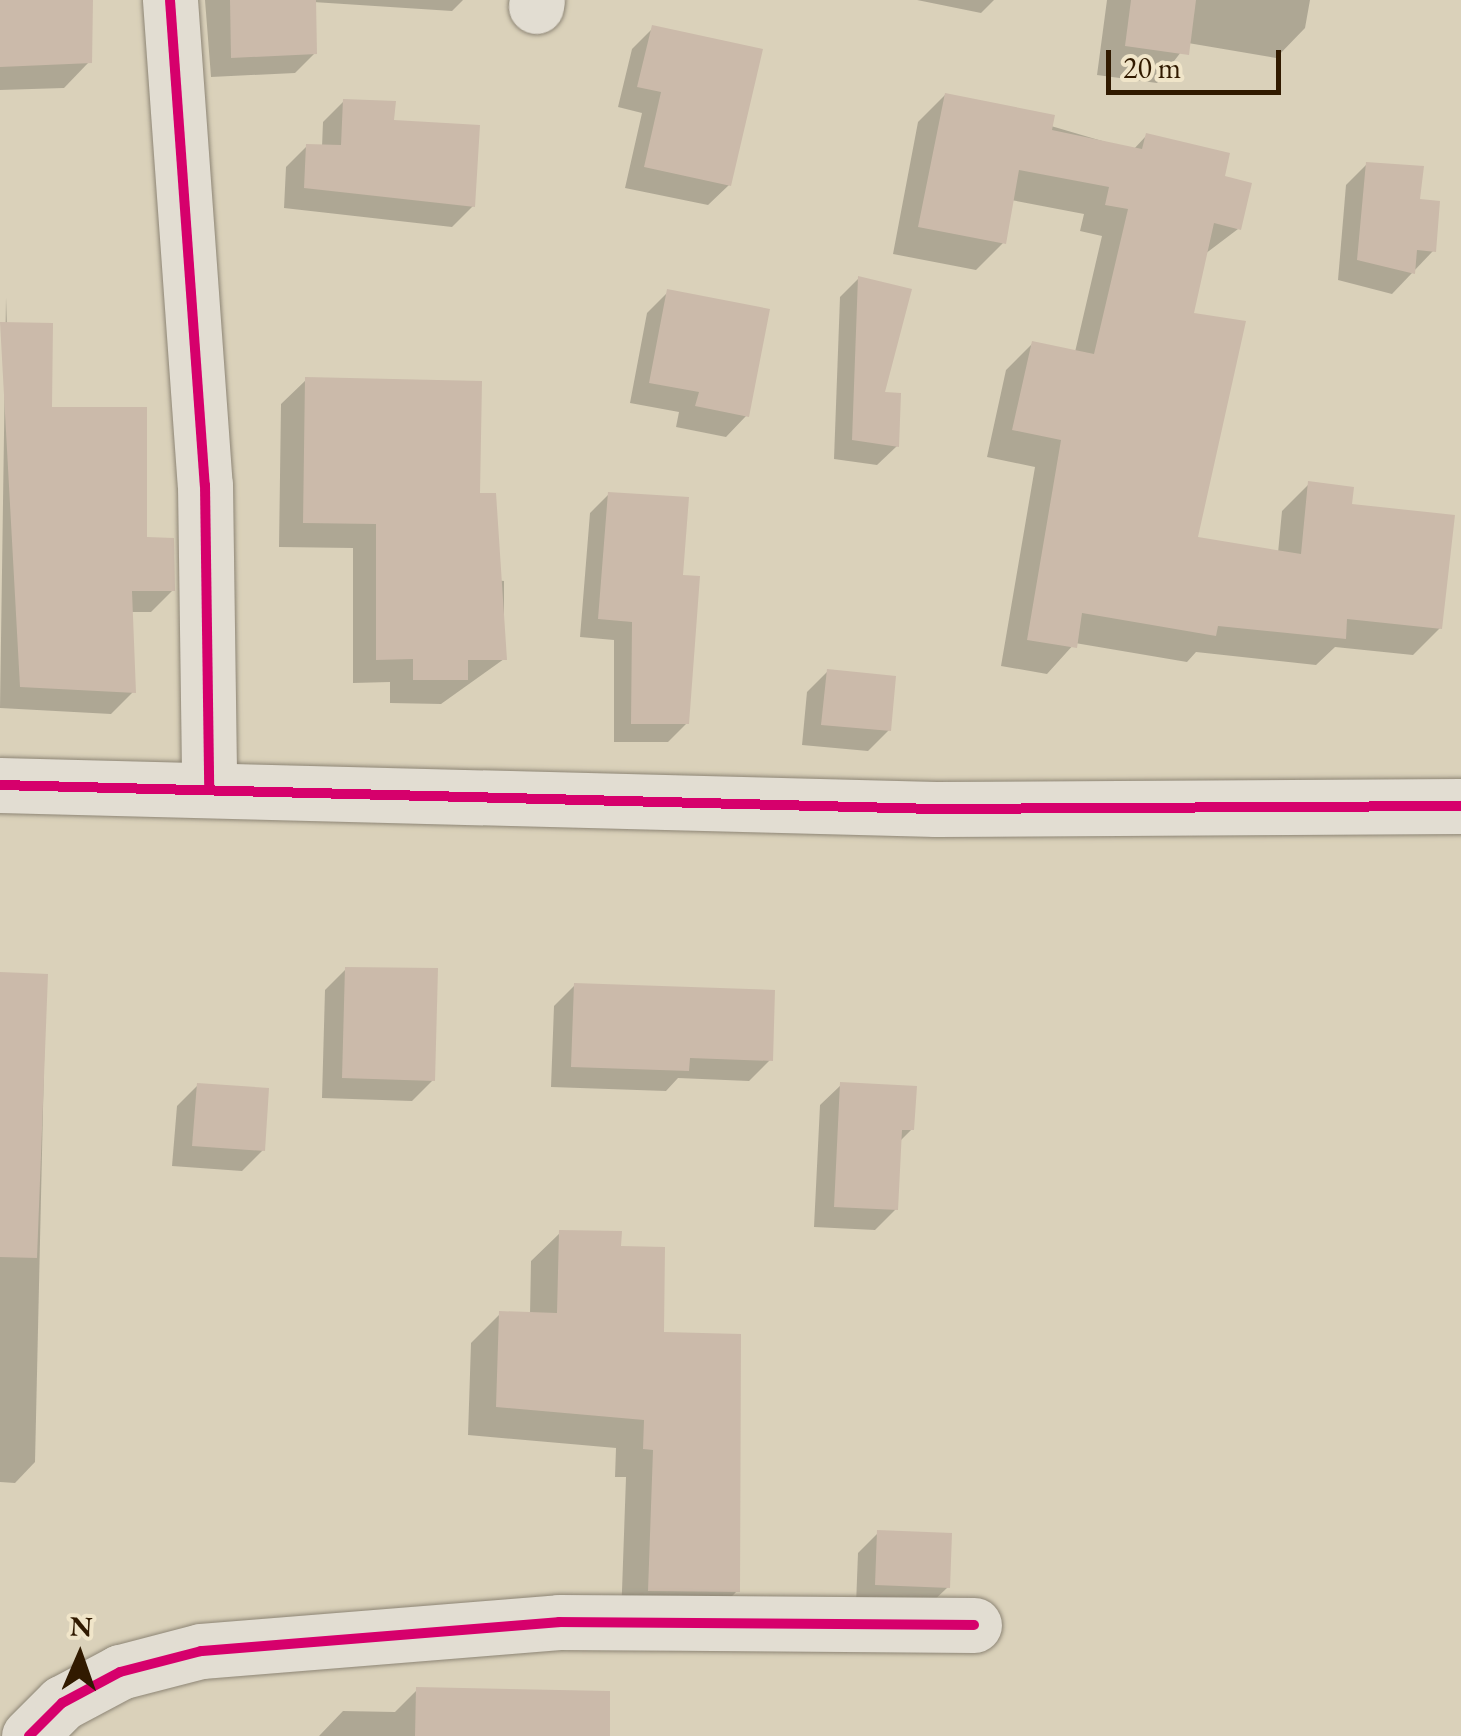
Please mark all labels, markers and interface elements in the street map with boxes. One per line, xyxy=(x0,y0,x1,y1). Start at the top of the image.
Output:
scale bar xyxy=(1111,30,1286,92)
text: 20 m xyxy=(1123,48,1181,87)
north arrow xyxy=(30,1606,130,1706)
text: N xyxy=(69,1608,93,1644)

